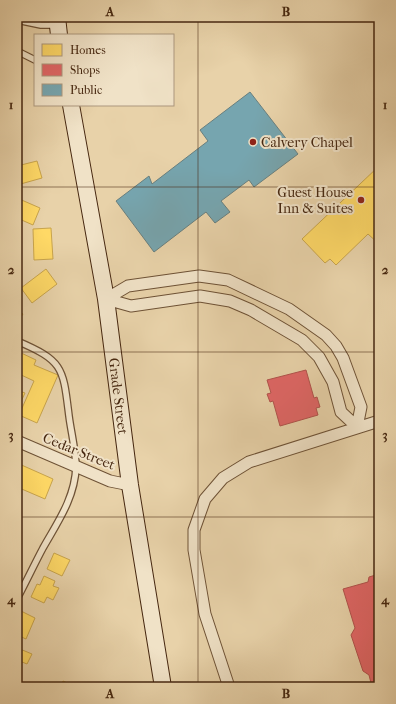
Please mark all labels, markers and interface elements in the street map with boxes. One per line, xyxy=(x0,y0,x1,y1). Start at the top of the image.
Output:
text: A xyxy=(105,4,115,19)
text: B xyxy=(282,4,291,19)
legend xyxy=(34,34,174,106)
text: Homes xyxy=(70,43,106,57)
text: Shops xyxy=(70,63,100,77)
text: Public xyxy=(70,83,102,97)
text: 1 xyxy=(9,97,14,112)
text: 1 xyxy=(383,97,388,112)
place label: Calvery Chapel xyxy=(261,134,353,151)
marker: Calvery Chapel xyxy=(248,137,258,147)
place label: Guest House Inn & Suites xyxy=(277,184,353,217)
marker: Guest House Inn & Suites xyxy=(356,195,366,205)
text: 2 xyxy=(8,262,15,277)
text: 2 xyxy=(382,262,389,277)
street label: Grade Street xyxy=(105,357,131,435)
text: 3 xyxy=(8,427,14,443)
text: 3 xyxy=(382,427,388,443)
street label: Cedar Street xyxy=(40,429,117,474)
text: 4 xyxy=(6,592,16,608)
text: 4 xyxy=(380,592,390,608)
text: A xyxy=(105,686,115,701)
text: B xyxy=(282,686,291,701)

